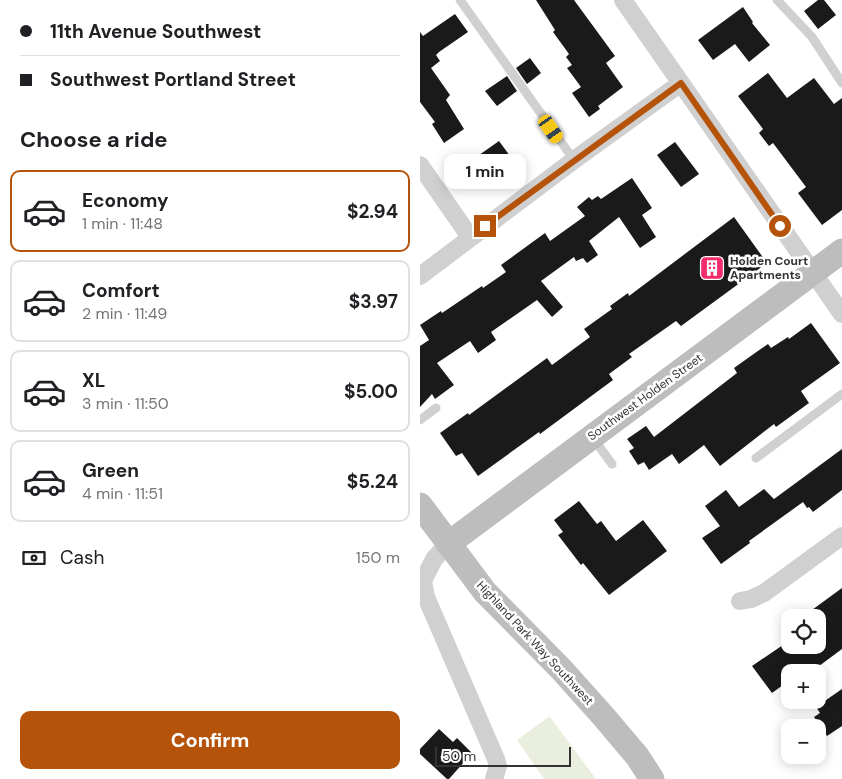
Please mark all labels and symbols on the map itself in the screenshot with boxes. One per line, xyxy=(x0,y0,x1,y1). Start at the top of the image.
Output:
car xyxy=(536,112,565,146)
callout: 1 min xyxy=(444,154,526,188)
route end xyxy=(474,215,496,237)
route start xyxy=(769,215,791,237)
place label: Holden Court Apartments xyxy=(730,253,808,283)
building icon: Holden Court Apartments xyxy=(699,255,725,281)
street label: Southwest Holden Street xyxy=(584,350,706,444)
street label: Highland Park Way Southwest xyxy=(473,577,597,709)
scale bar xyxy=(435,744,571,767)

